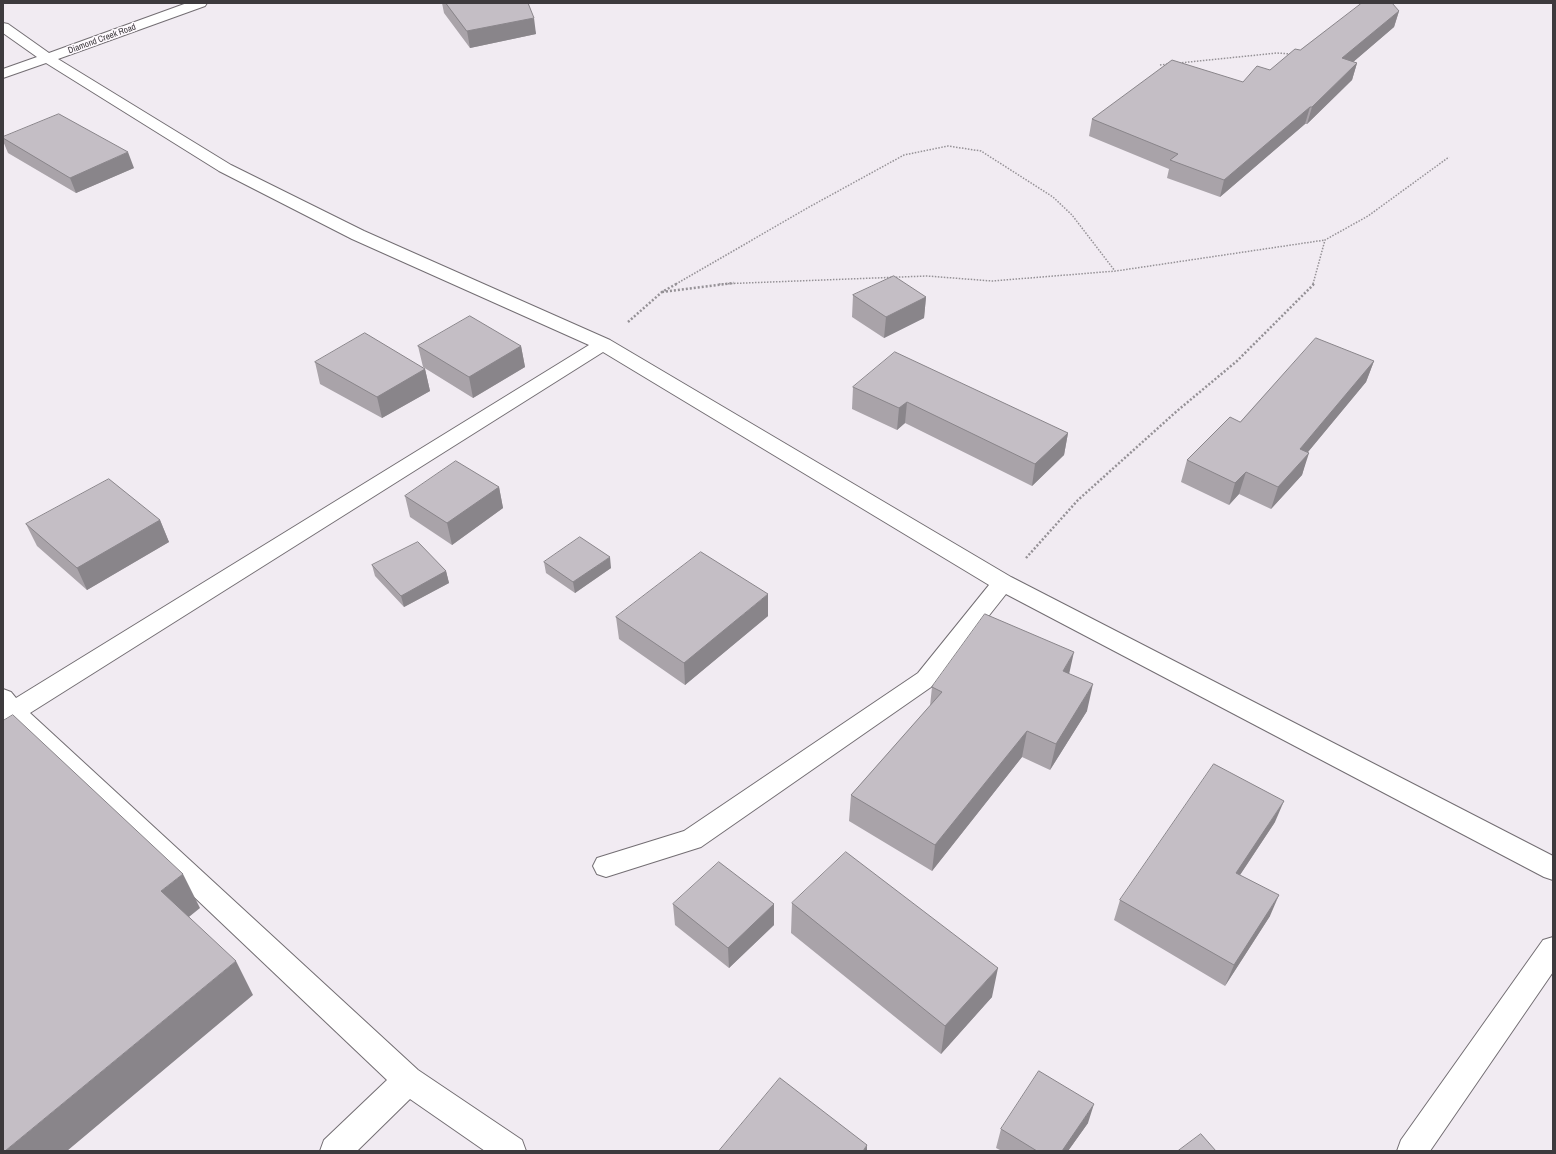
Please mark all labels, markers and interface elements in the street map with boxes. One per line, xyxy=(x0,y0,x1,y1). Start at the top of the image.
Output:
street label: Diamond Creek Road xyxy=(67,22,137,56)

